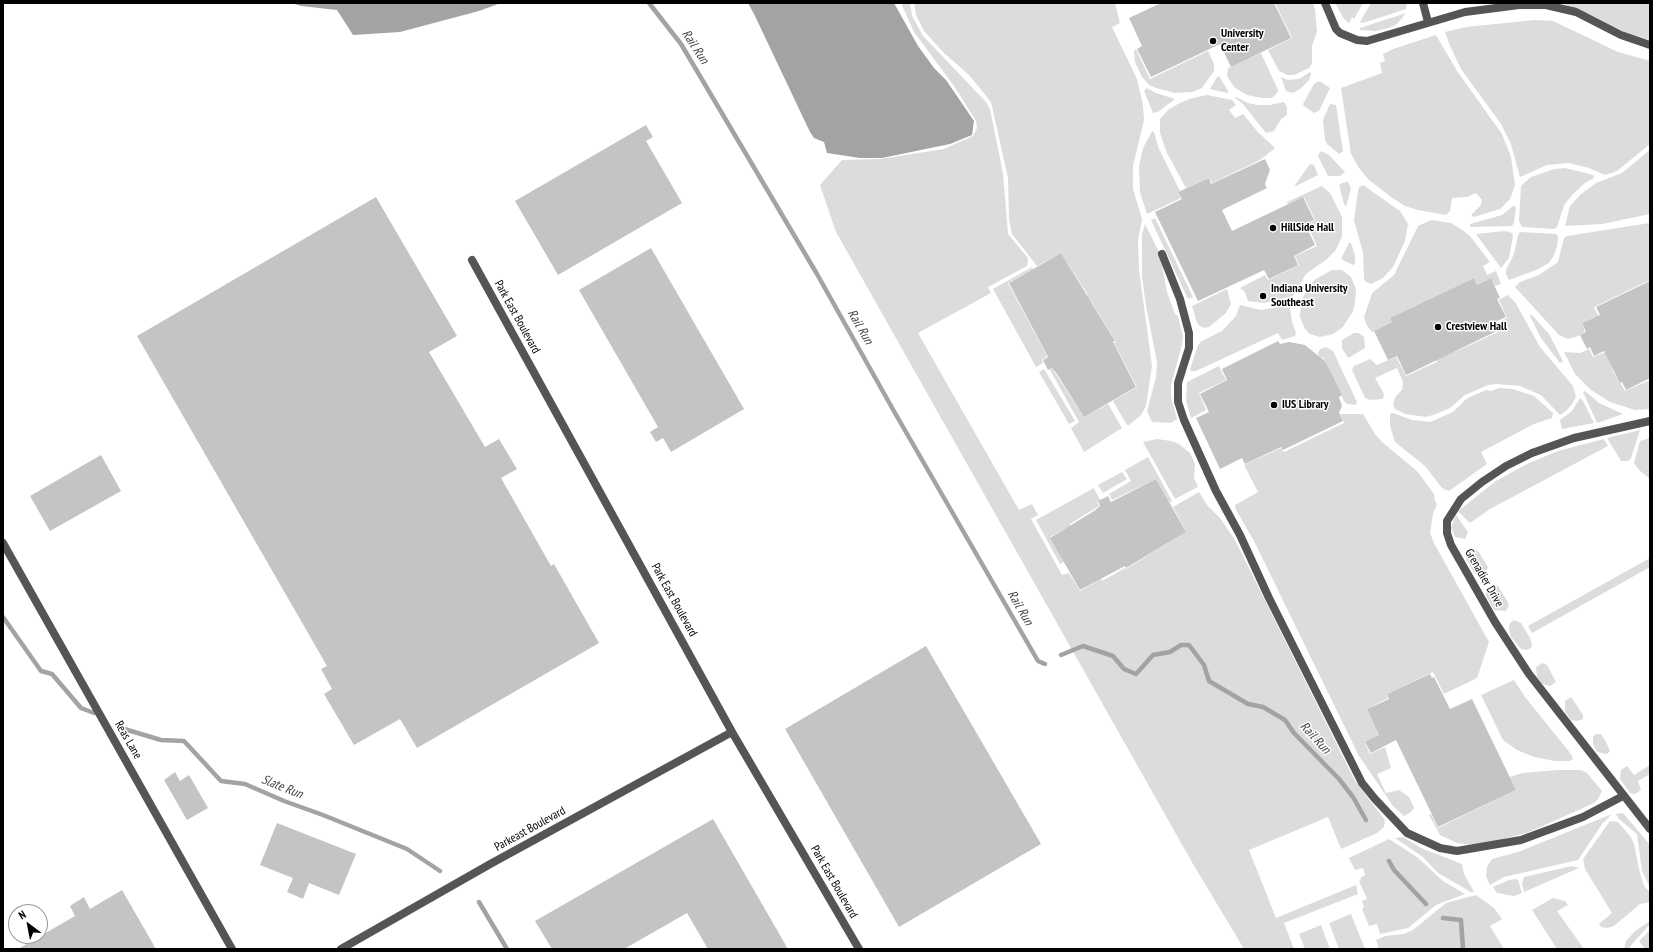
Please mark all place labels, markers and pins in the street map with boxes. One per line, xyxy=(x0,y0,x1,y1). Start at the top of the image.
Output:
place label: University Center xyxy=(1221,27,1264,55)
marker: University Center xyxy=(1208,36,1218,46)
place label: HillSide Hall xyxy=(1281,221,1334,235)
marker: HillSide Hall xyxy=(1268,223,1278,233)
place label: Indiana University Southeast xyxy=(1271,282,1348,310)
marker: Indiana University Southeast xyxy=(1258,291,1268,301)
place label: Crestview Hall xyxy=(1446,320,1507,334)
marker: Crestview Hall xyxy=(1433,322,1443,332)
place label: IUS Library xyxy=(1282,398,1329,412)
marker: IUS Library xyxy=(1269,400,1279,410)

